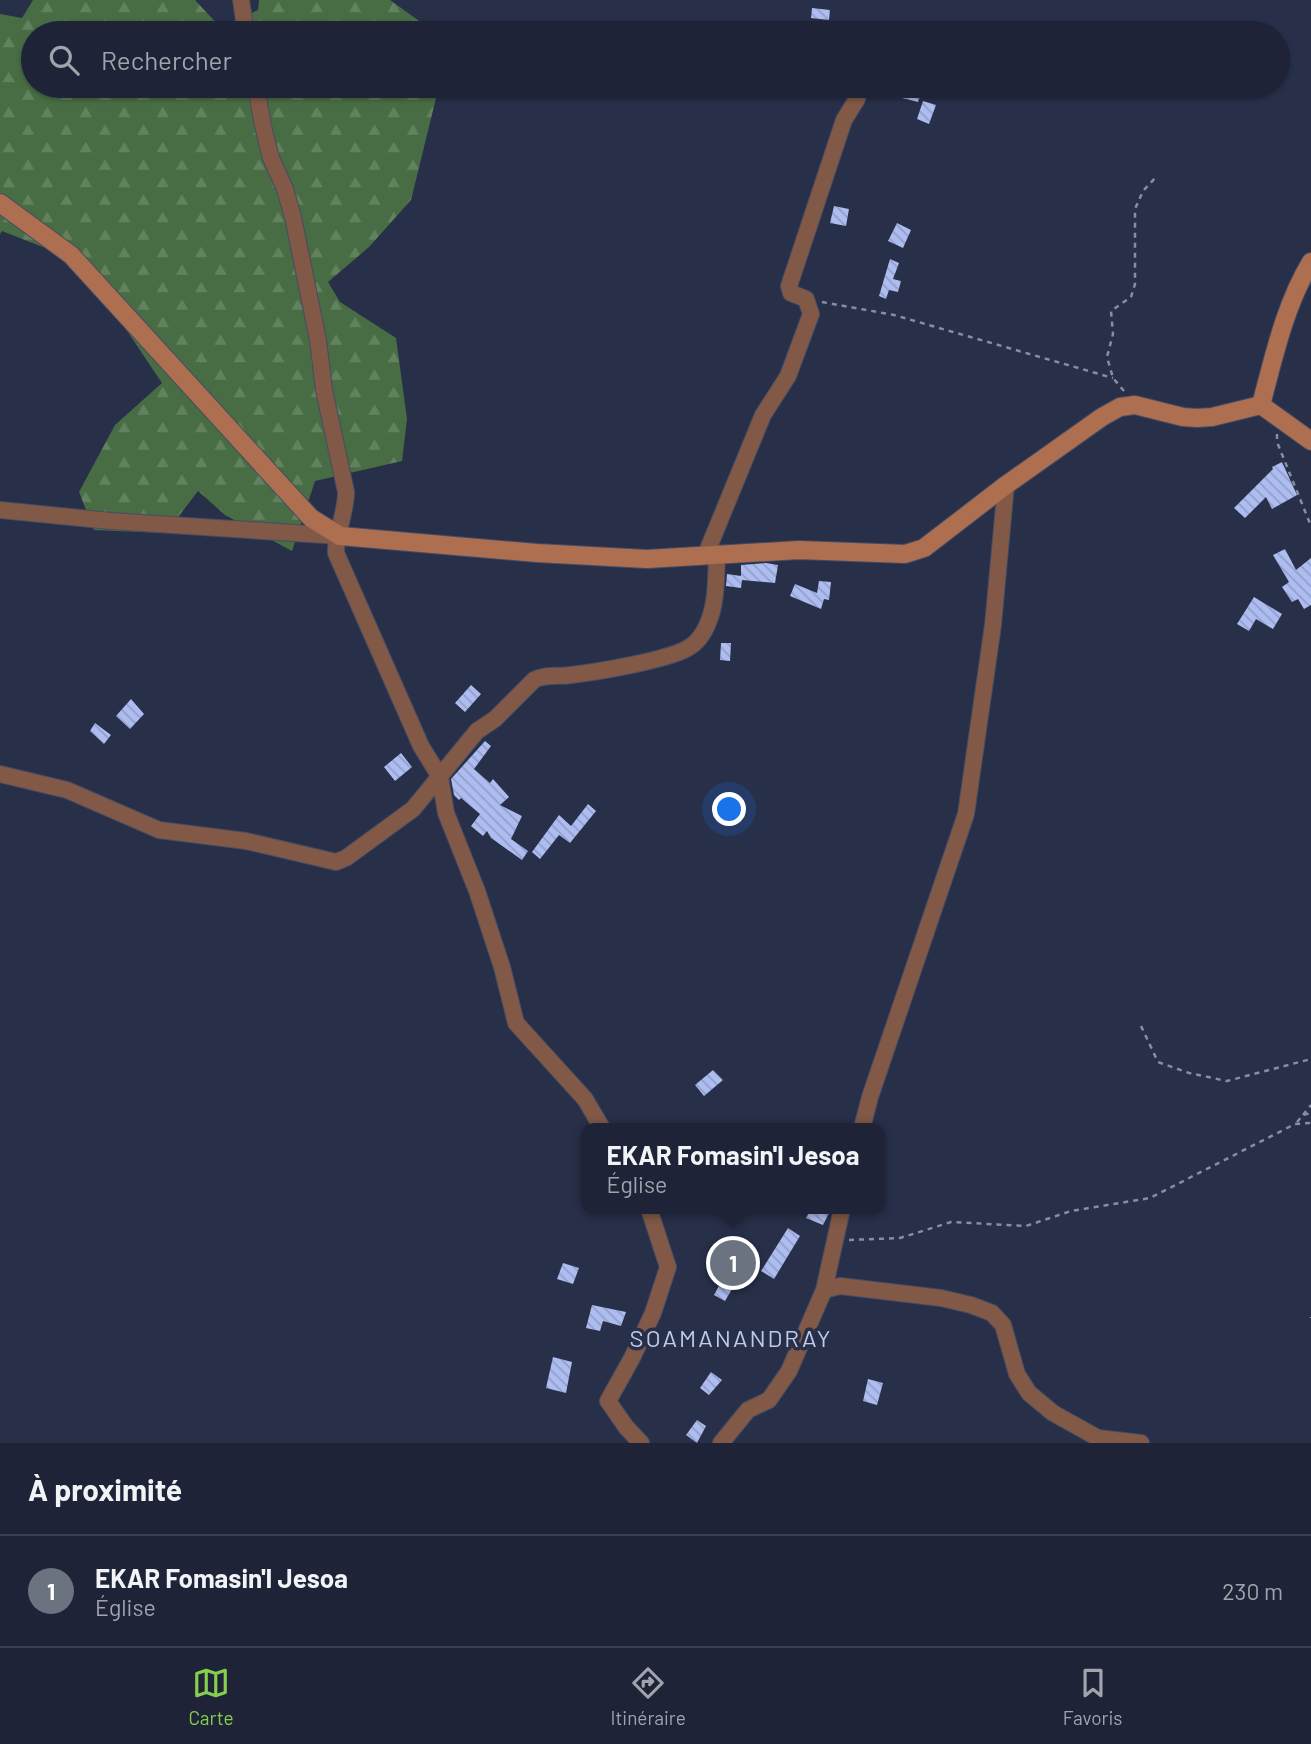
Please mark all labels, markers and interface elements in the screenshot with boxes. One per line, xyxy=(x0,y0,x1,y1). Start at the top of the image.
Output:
search box xyxy=(21,21,1290,98)
icon: search xyxy=(45,41,83,79)
text: Rechercher xyxy=(101,44,232,75)
your location xyxy=(712,792,746,826)
popup xyxy=(581,1123,885,1214)
text: EKAR Fomasin'I Jesoa xyxy=(607,1139,859,1170)
text: Église xyxy=(607,1170,667,1198)
pin: 1 xyxy=(710,1237,756,1289)
district label: SOAMANANDRAY xyxy=(630,1323,832,1352)
text: À proximité xyxy=(28,1471,182,1507)
text: EKAR Fomasin'I Jesoa xyxy=(95,1562,348,1593)
text: 1 xyxy=(47,1577,55,1605)
text: 230 m xyxy=(1222,1577,1283,1605)
text: Église xyxy=(95,1593,156,1621)
tab: Carte xyxy=(188,1664,234,1729)
tab: Itinéraire xyxy=(610,1664,686,1729)
tab: Favoris xyxy=(1063,1664,1123,1729)

